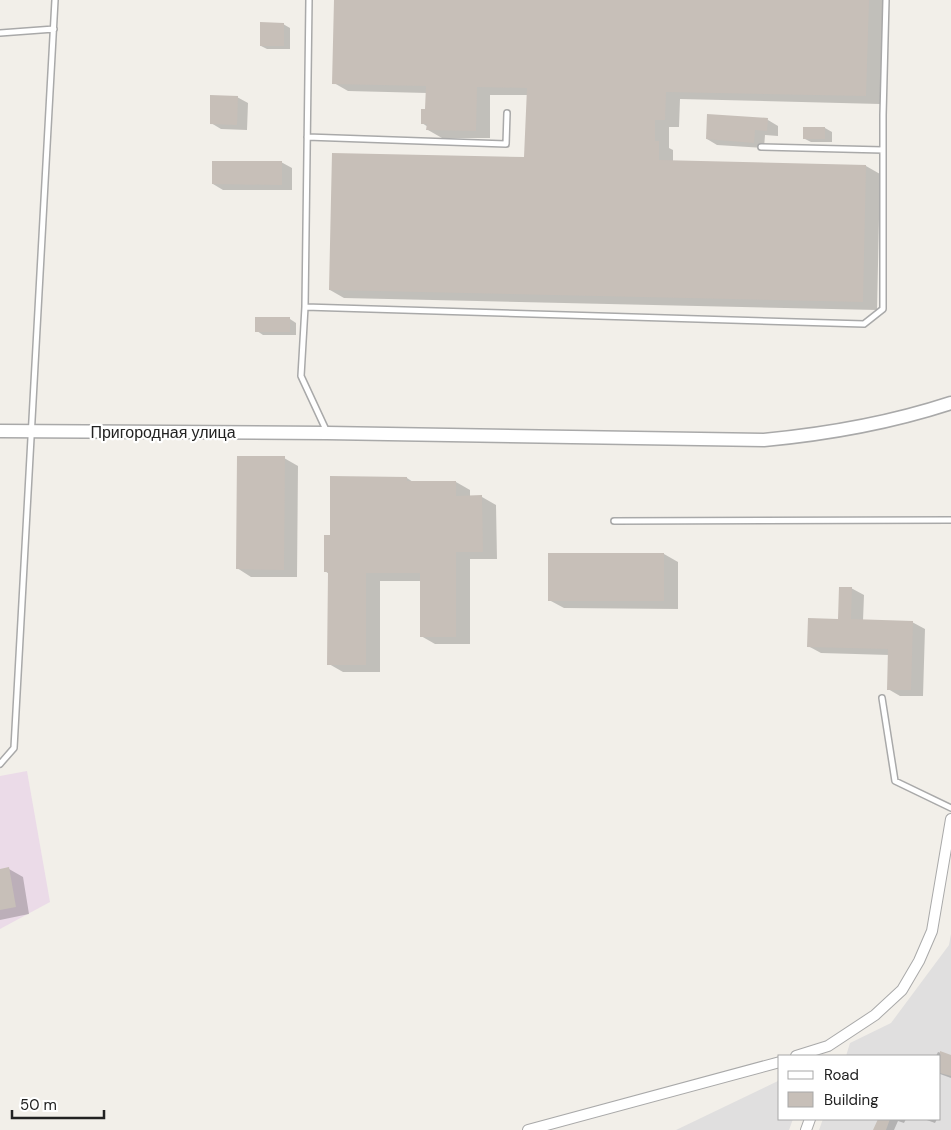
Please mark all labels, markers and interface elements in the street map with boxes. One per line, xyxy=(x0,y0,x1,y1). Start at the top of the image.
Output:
street label: Пригородная улица xyxy=(90,422,236,443)
legend xyxy=(778,1055,941,1120)
text: Road xyxy=(824,1065,859,1085)
scale bar xyxy=(12,1088,105,1120)
text: Building xyxy=(824,1090,879,1110)
text: 50 m xyxy=(20,1095,57,1115)

